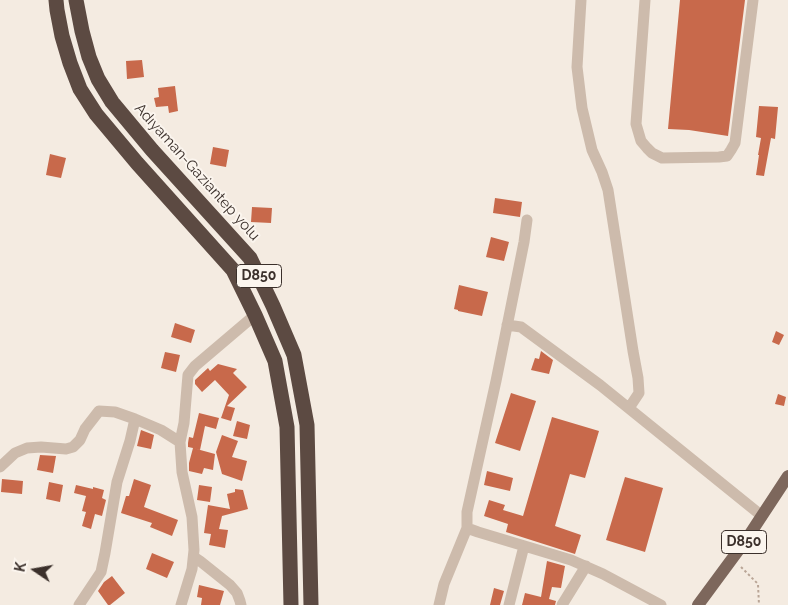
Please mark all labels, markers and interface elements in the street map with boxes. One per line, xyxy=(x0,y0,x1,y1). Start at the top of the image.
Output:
street label: Adıyaman-Gaziantep yolu xyxy=(131,100,263,244)
road number: D850 xyxy=(236,264,282,288)
road number: D850 xyxy=(722,530,766,554)
north arrow xyxy=(10,545,60,595)
text: K xyxy=(12,561,29,573)

